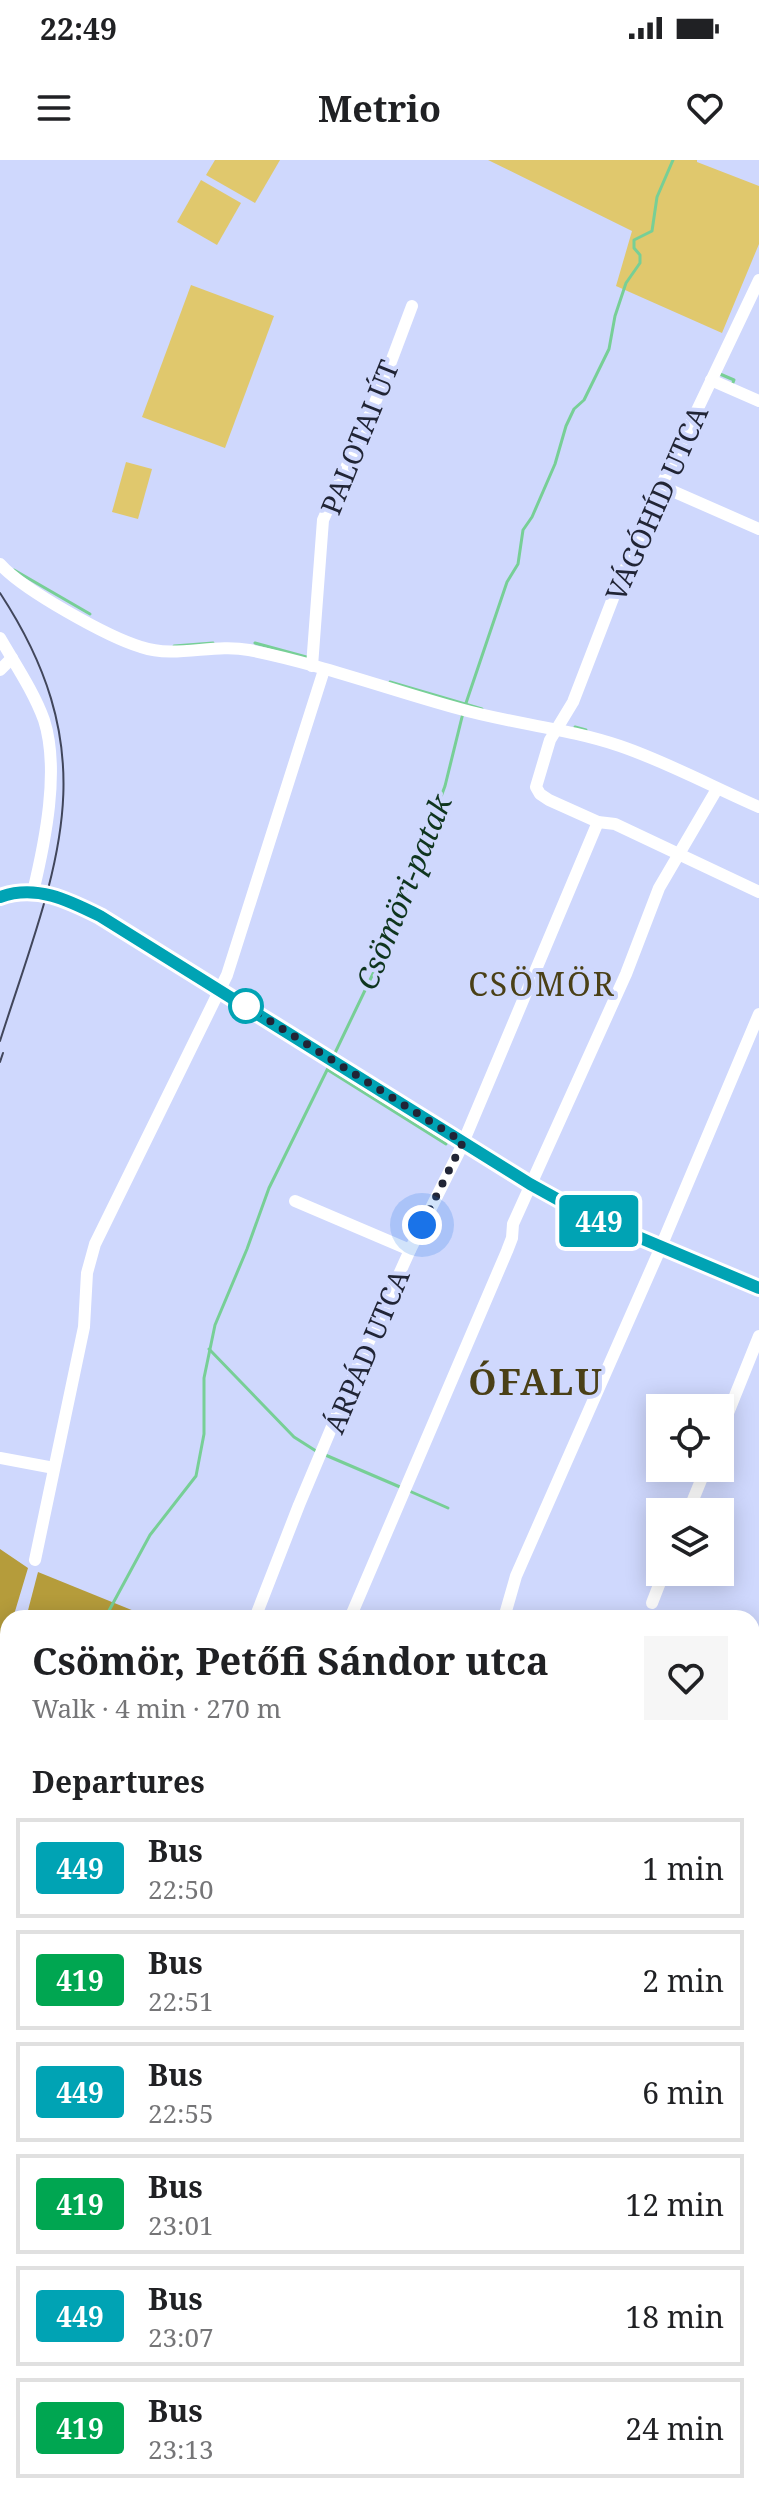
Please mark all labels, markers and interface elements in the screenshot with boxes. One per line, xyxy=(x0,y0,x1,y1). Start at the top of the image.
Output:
text: 22:49 xyxy=(40,8,117,49)
text: Metrio xyxy=(318,84,441,133)
icon: menu xyxy=(32,86,76,130)
icon: heart xyxy=(683,86,727,130)
street label: PALOTAI ÚT xyxy=(311,354,407,520)
street label: VÁGÓHÍD UTCA xyxy=(596,399,716,607)
water label: Csömöri-patak xyxy=(345,788,461,995)
district label: CSÖMÖR xyxy=(468,962,616,1005)
unlabelled marker xyxy=(229,989,263,1023)
line badge: 449 xyxy=(553,1195,645,1247)
text: 449 xyxy=(575,1202,623,1240)
your location xyxy=(402,1205,442,1245)
street label: ÁRPÁD UTCA xyxy=(314,1263,418,1439)
district label: ÓFALU xyxy=(468,1357,604,1406)
map controls xyxy=(646,1394,734,1586)
button: locate xyxy=(646,1394,734,1482)
button: layers xyxy=(646,1498,734,1586)
text: Csömör, Petőfi Sándor utca xyxy=(32,1634,549,1686)
button: heart xyxy=(644,1636,728,1720)
text: Walk · 4 min · 270 m xyxy=(32,1690,281,1726)
text: Departures xyxy=(32,1761,205,1802)
text: Bus xyxy=(148,1830,203,1871)
text: 1 min xyxy=(642,1848,724,1889)
text: 449 xyxy=(56,1849,104,1887)
text: 22:50 xyxy=(148,1871,214,1907)
text: Bus xyxy=(148,1942,203,1983)
text: 2 min xyxy=(642,1960,724,2001)
text: 419 xyxy=(56,1961,104,1999)
text: 22:51 xyxy=(148,1983,214,2019)
text: Bus xyxy=(148,2054,203,2095)
text: 6 min xyxy=(642,2072,724,2113)
text: 449 xyxy=(56,2073,104,2111)
text: 22:55 xyxy=(148,2095,214,2131)
text: Bus xyxy=(148,2166,203,2207)
text: 12 min xyxy=(625,2184,724,2225)
text: 419 xyxy=(56,2185,104,2223)
text: 23:01 xyxy=(148,2207,214,2243)
text: Bus xyxy=(148,2278,203,2319)
text: 18 min xyxy=(625,2296,724,2337)
text: 449 xyxy=(56,2297,104,2335)
text: 23:07 xyxy=(148,2319,214,2355)
text: Bus xyxy=(148,2390,203,2431)
text: 24 min xyxy=(625,2408,724,2449)
text: 419 xyxy=(56,2409,104,2447)
text: 23:13 xyxy=(148,2431,214,2467)

